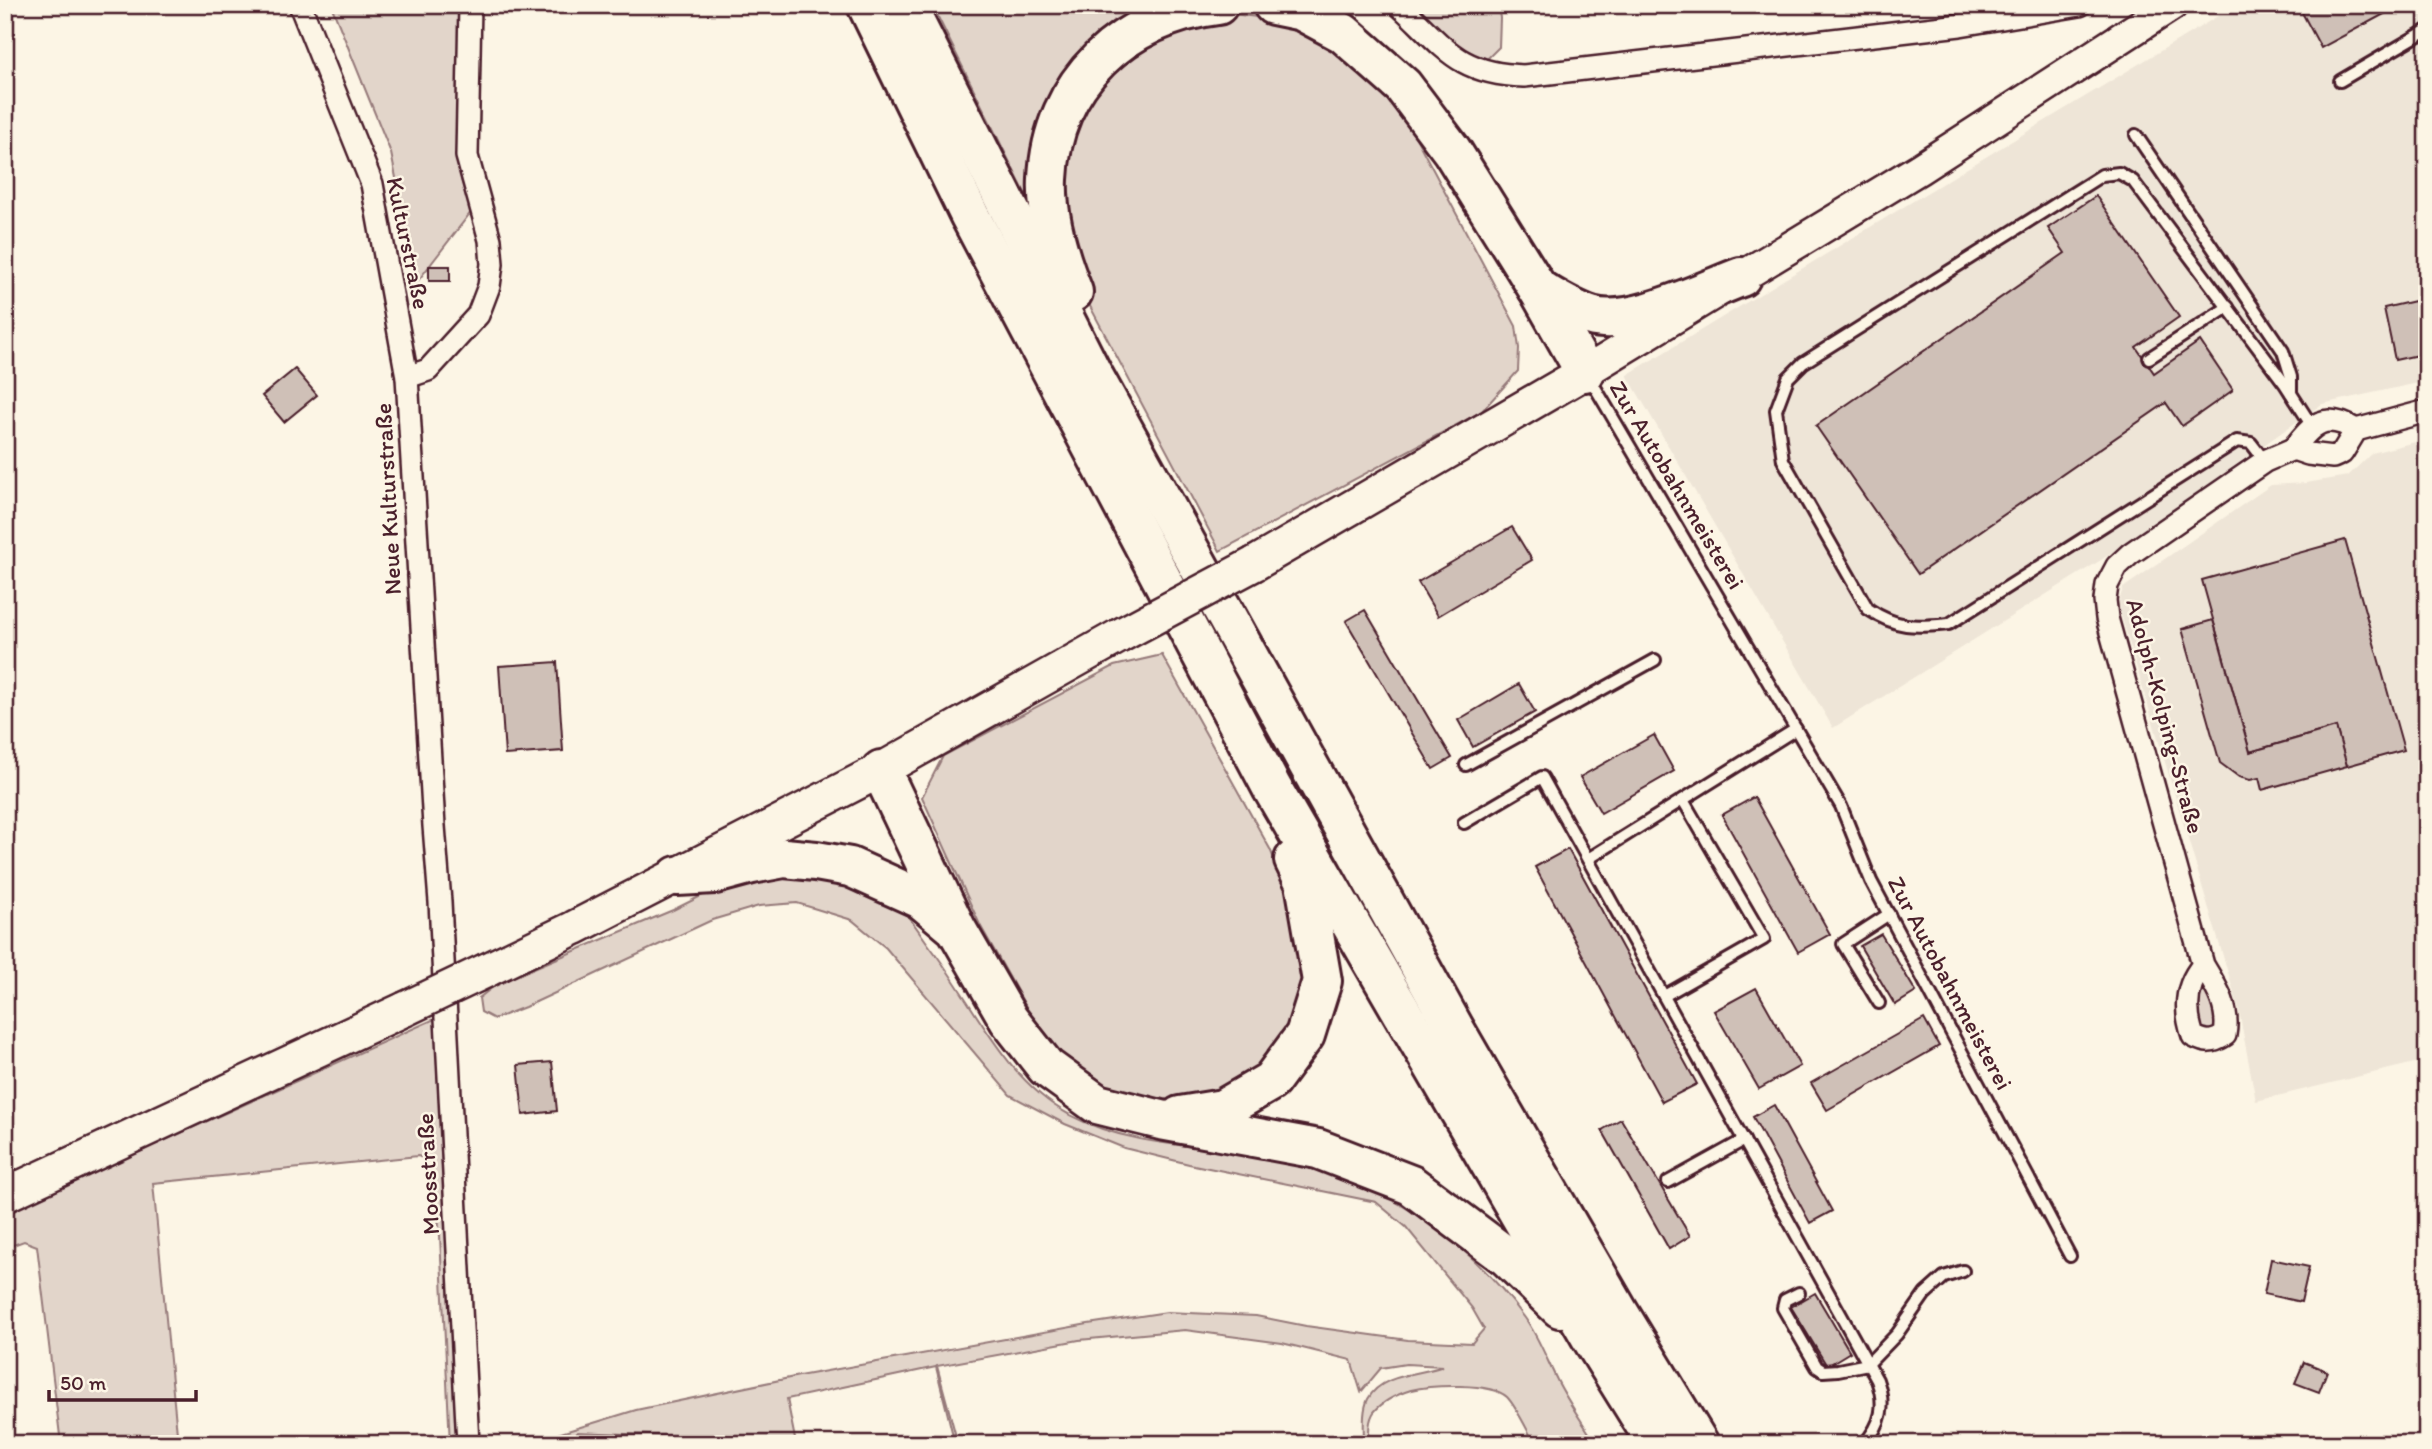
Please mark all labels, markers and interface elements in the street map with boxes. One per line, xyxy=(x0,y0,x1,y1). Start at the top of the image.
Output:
street label: Kulturstraße xyxy=(380,174,437,312)
street label: Zur Autobahnmeisterei xyxy=(1604,375,1751,594)
street label: Neue Kulturstraße xyxy=(368,402,407,596)
street label: Adolph-Kolping-Straße xyxy=(2120,595,2211,837)
street label: Zur Autobahnmeisterei xyxy=(1882,871,2019,1095)
street label: Moosstraße xyxy=(410,1112,445,1236)
scale bar xyxy=(49,1358,196,1402)
text: 50 m xyxy=(60,1370,107,1395)

